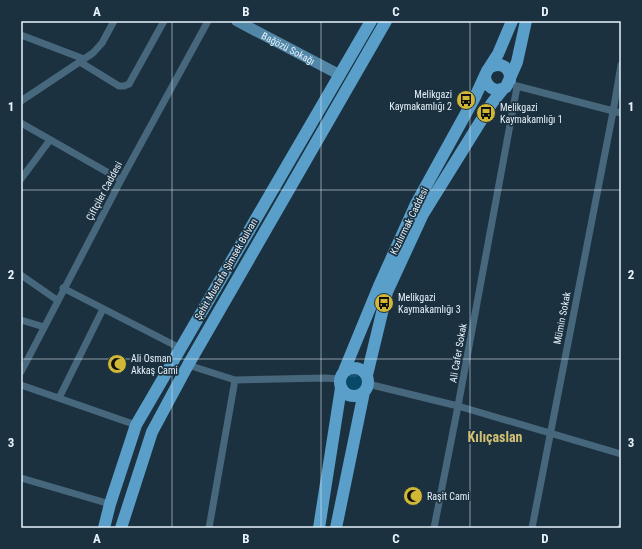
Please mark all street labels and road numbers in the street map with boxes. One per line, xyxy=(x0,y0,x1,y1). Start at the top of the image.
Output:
street label: Bağözü Sokağı xyxy=(260,29,317,66)
street label: Çiftçiler Caddesi xyxy=(84,160,124,222)
street label: Kızılırmak Caddesi xyxy=(388,186,430,256)
street label: Şehit Mustafa Şimsek Bulvarı xyxy=(192,216,260,322)
street label: Mümin Sokak xyxy=(552,290,573,345)
street label: Ali Cafer Sokak xyxy=(447,322,469,384)

